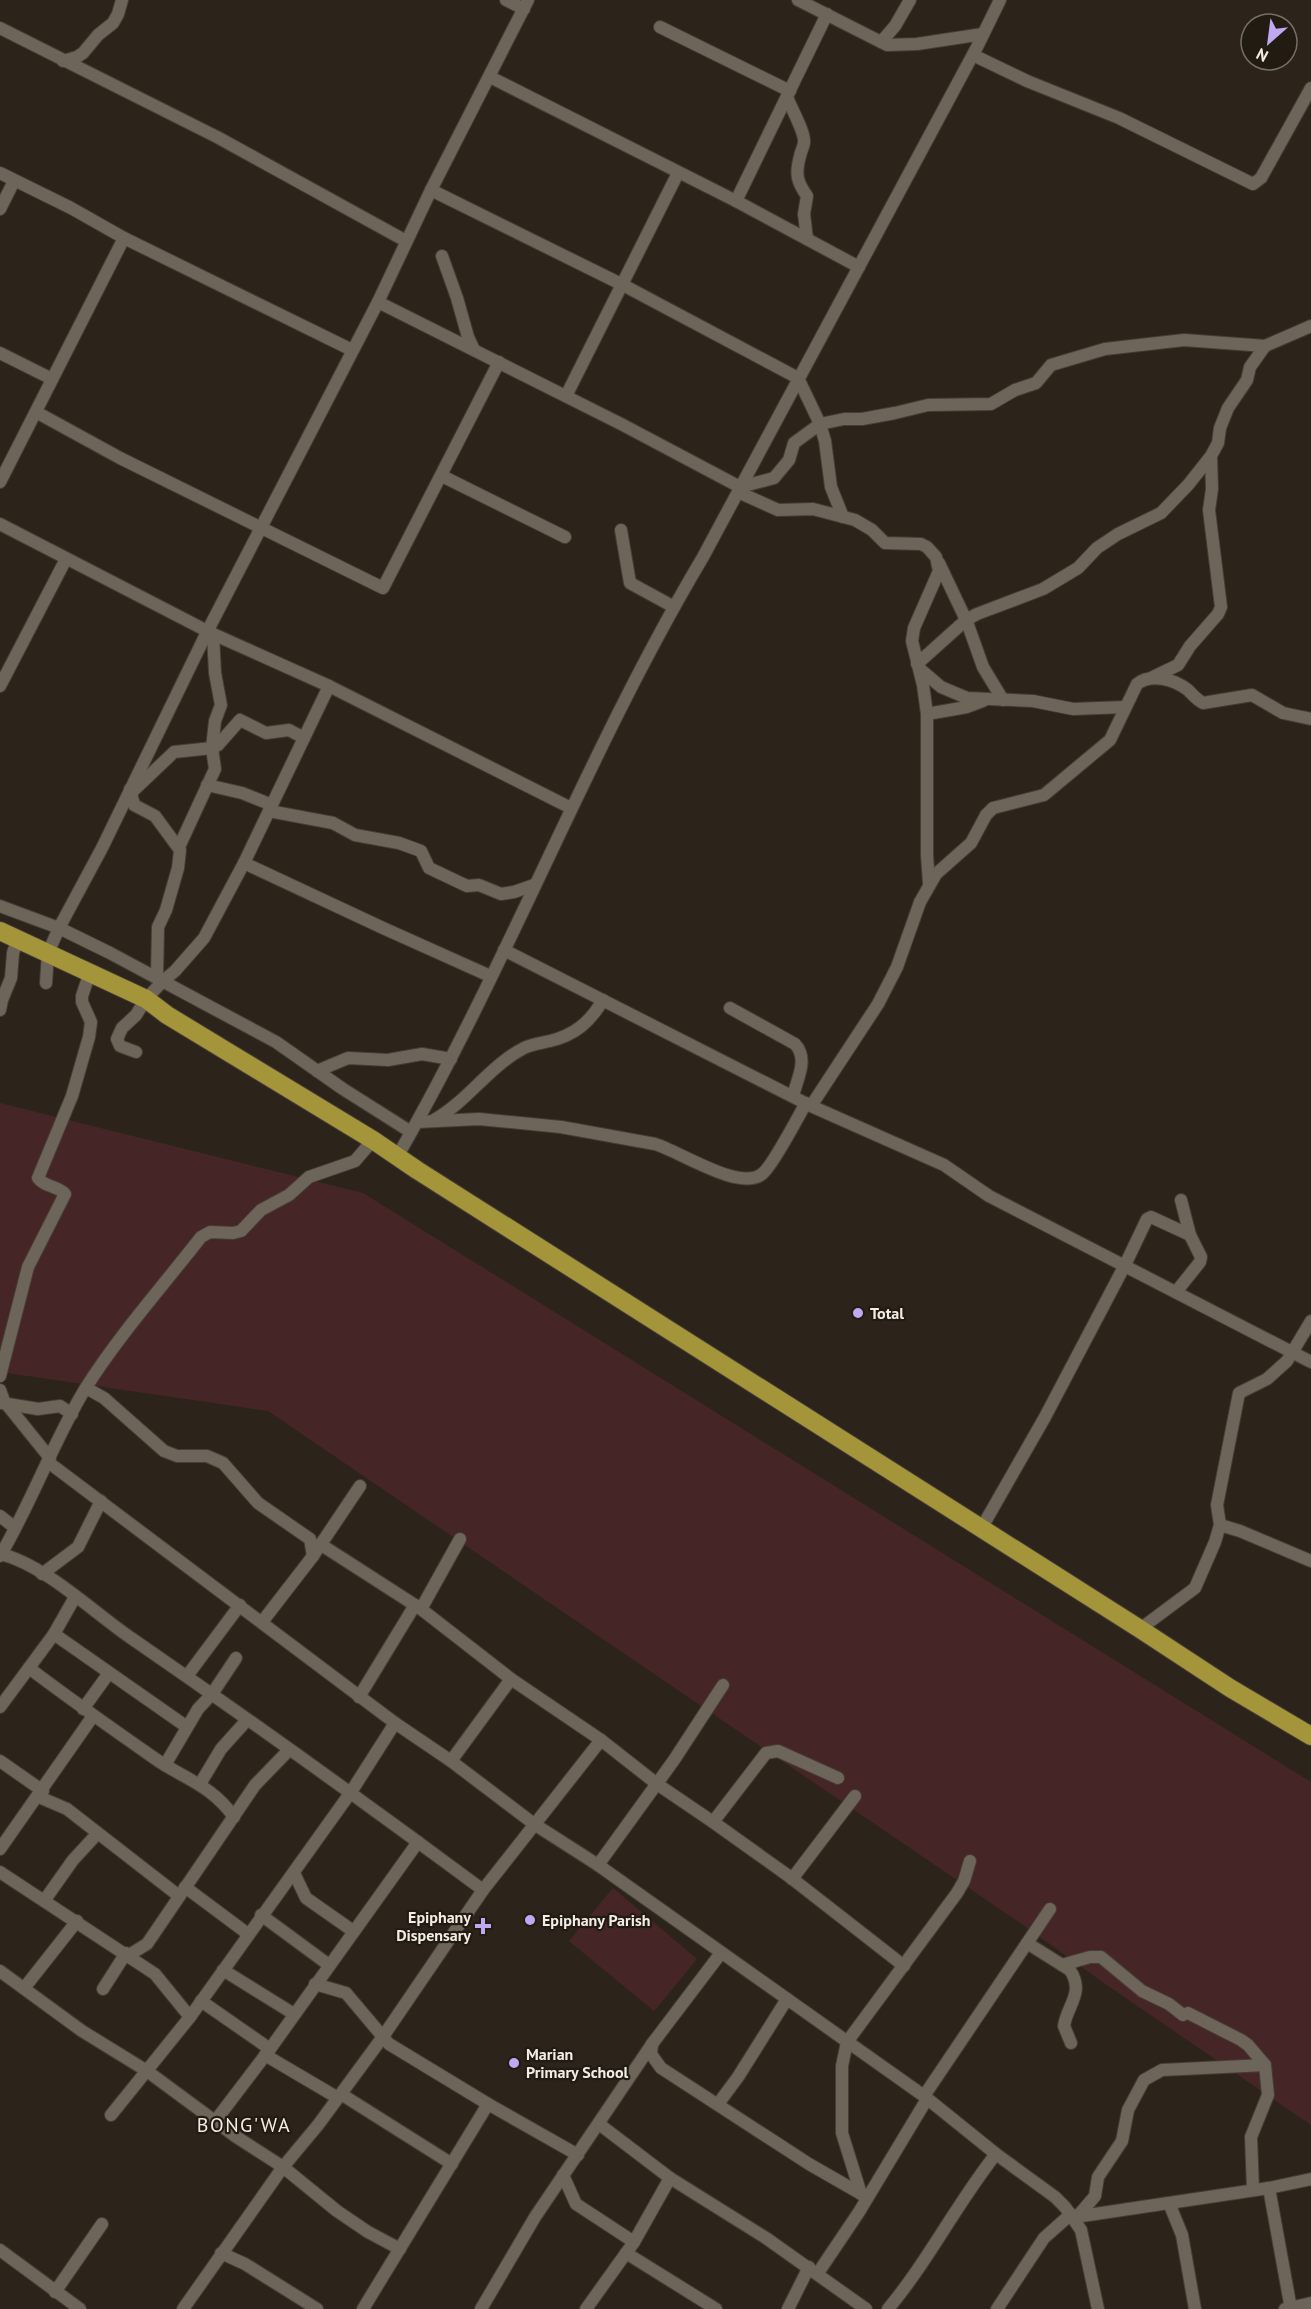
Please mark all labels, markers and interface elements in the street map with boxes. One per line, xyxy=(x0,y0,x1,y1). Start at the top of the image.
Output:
north arrow xyxy=(1239,12,1299,72)
text: N xyxy=(1253,44,1271,67)
place label: Total xyxy=(870,1303,904,1323)
marker: Total xyxy=(851,1306,865,1320)
place label: Epiphany Dispensary xyxy=(396,1907,471,1945)
place label: Epiphany Parish xyxy=(542,1910,650,1930)
marker: Epiphany Parish xyxy=(523,1913,537,1927)
marker: Epiphany Dispensary xyxy=(476,1919,490,1933)
place label: Marian Primary School xyxy=(526,2044,628,2082)
marker: Marian Primary School xyxy=(507,2056,521,2070)
district label: BONG'WA xyxy=(197,2112,291,2138)

